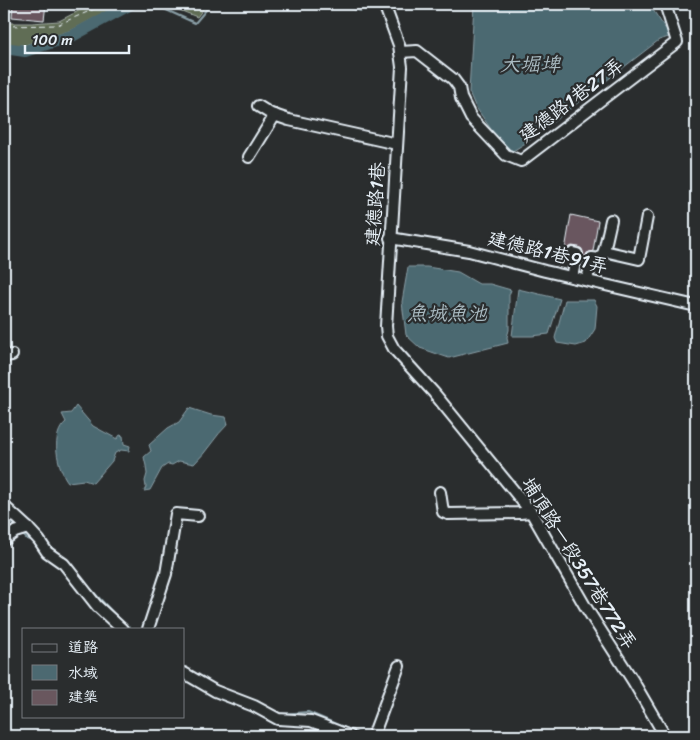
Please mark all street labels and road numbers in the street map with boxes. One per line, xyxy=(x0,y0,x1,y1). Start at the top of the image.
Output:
street label: 建德路1巷27弄 xyxy=(511,49,631,151)
street label: 建德路1巷 xyxy=(356,161,394,247)
street label: 建德路1巷91弄 xyxy=(484,221,612,283)
street label: 埔頂路一段357巷772弄 xyxy=(512,470,646,656)

